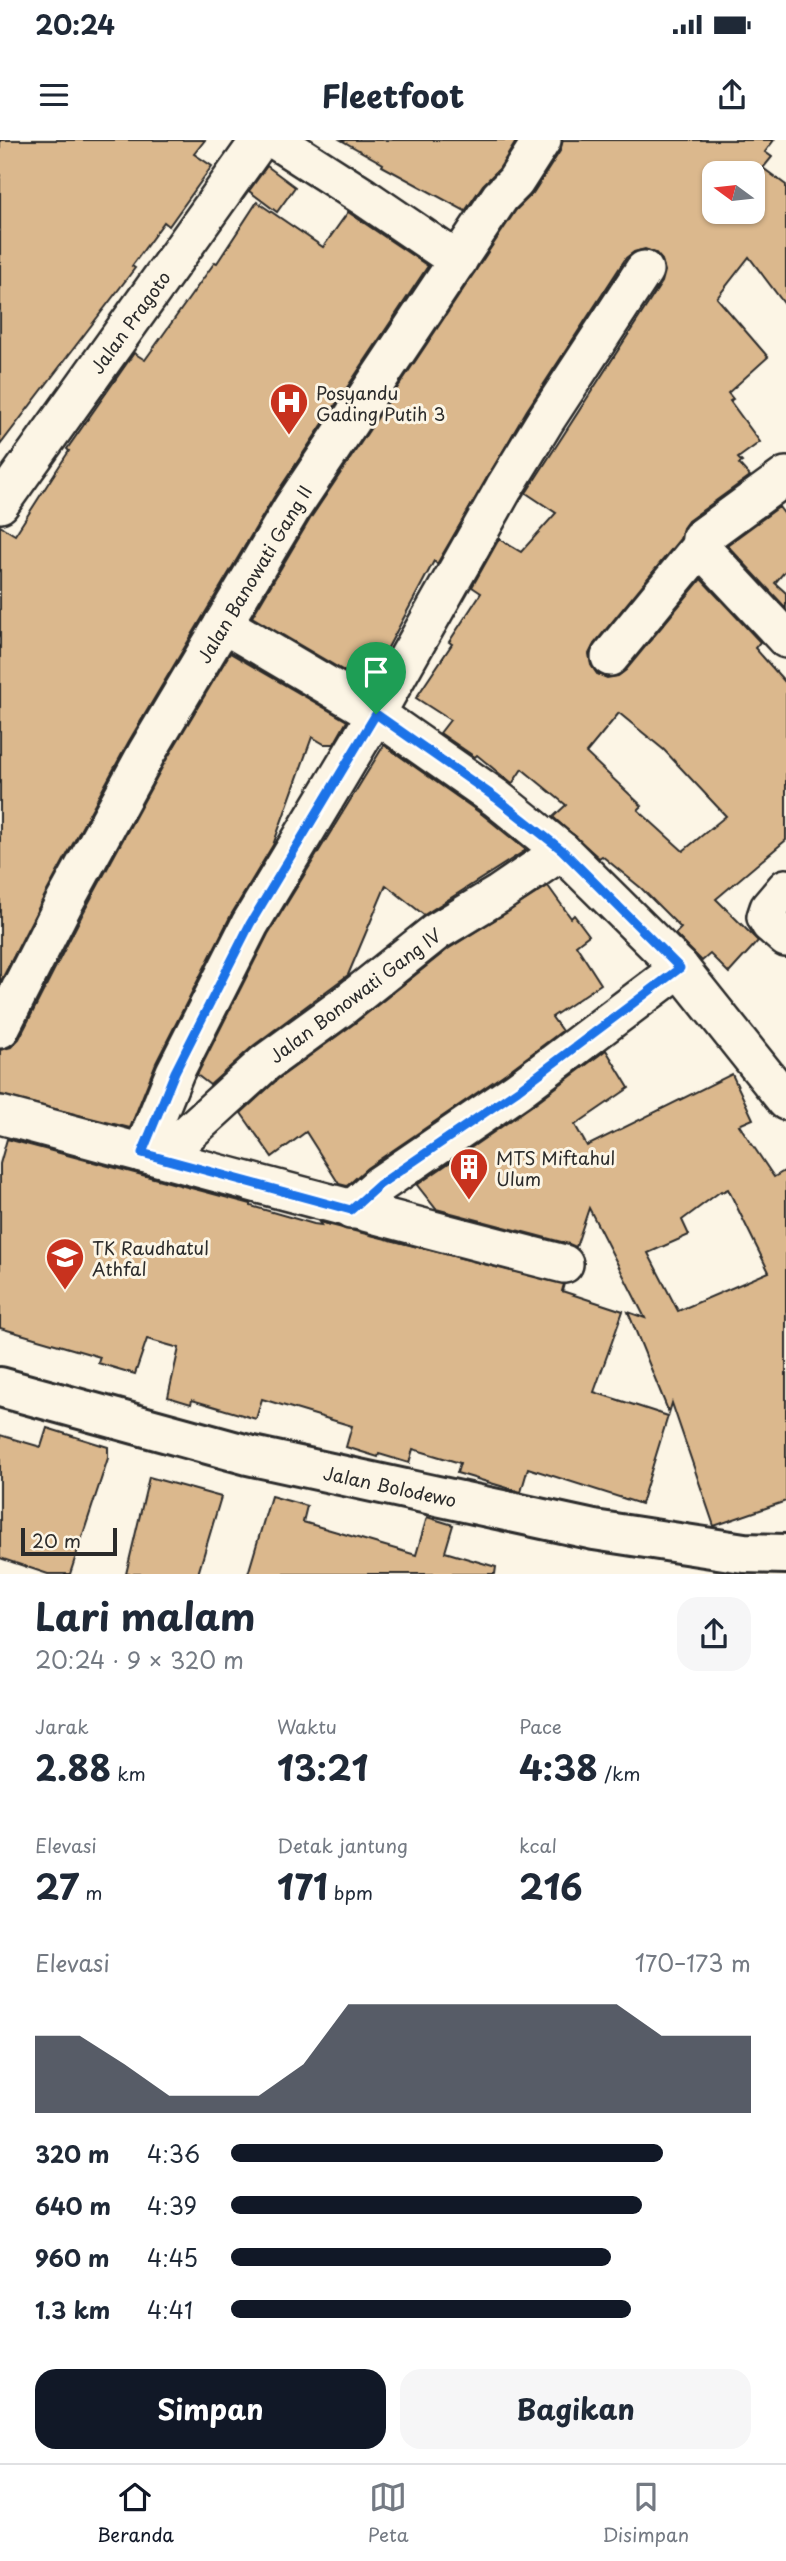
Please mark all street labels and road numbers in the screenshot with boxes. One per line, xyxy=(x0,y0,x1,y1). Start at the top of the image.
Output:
street label: Jalan Pragoto xyxy=(83,265,177,379)
street label: Jalan Banowati Gang II xyxy=(190,480,318,668)
street label: Jalan Bonowati Gang IV xyxy=(263,921,447,1069)
street label: Jalan Bolodewo xyxy=(321,1459,459,1513)

